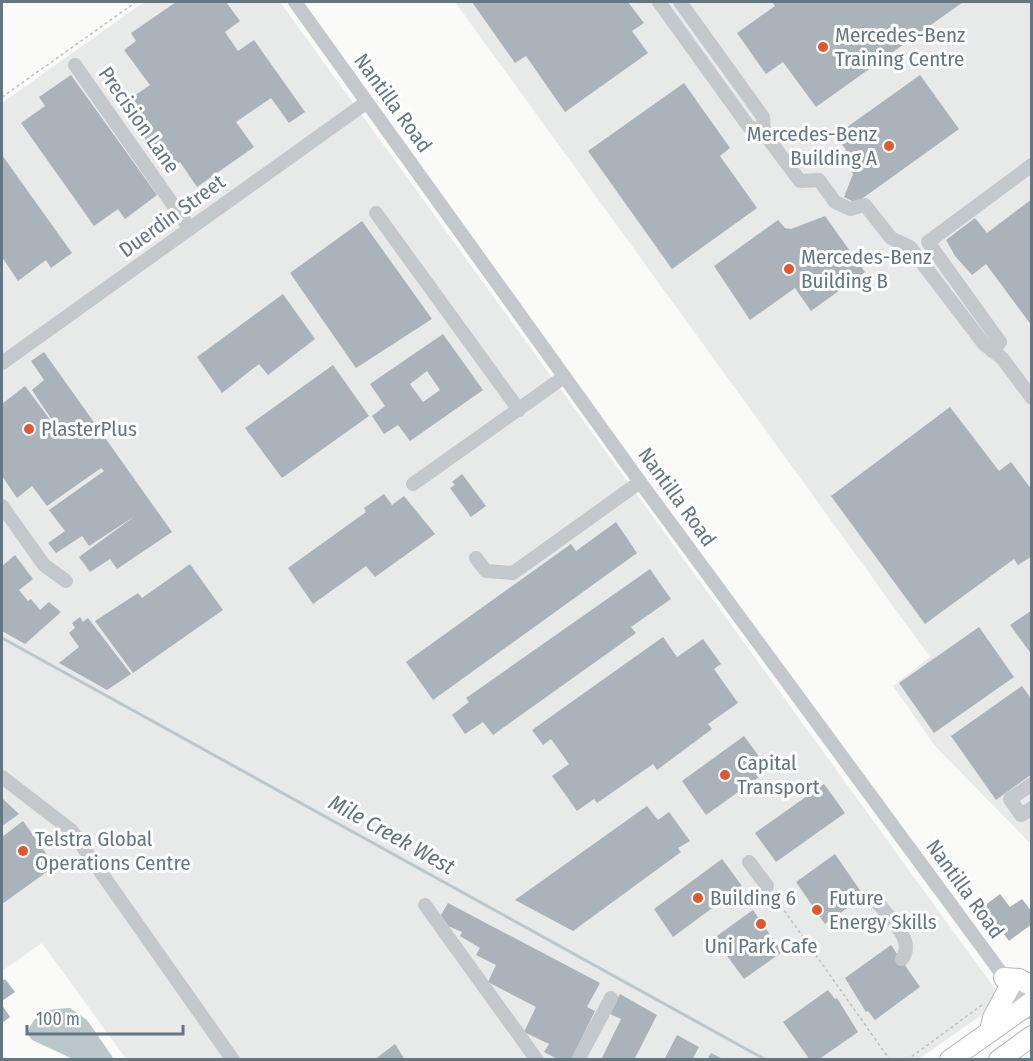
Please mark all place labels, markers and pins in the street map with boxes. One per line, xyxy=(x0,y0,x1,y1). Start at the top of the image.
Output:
place label: Mercedes-Benz Training Centre xyxy=(835,22,965,72)
marker: Mercedes-Benz Training Centre xyxy=(816,40,830,54)
place label: Mercedes-Benz Building A xyxy=(747,121,877,171)
marker: Mercedes-Benz Building A xyxy=(882,139,896,153)
place label: Mercedes-Benz Building B xyxy=(801,244,931,294)
marker: Mercedes-Benz Building B xyxy=(782,262,796,276)
place label: PlasterPlus xyxy=(41,416,137,442)
marker: PlasterPlus xyxy=(22,422,36,436)
place label: Capital Transport xyxy=(737,750,820,800)
marker: Capital Transport xyxy=(718,768,732,782)
place label: Telstra Global Operations Centre xyxy=(35,826,191,876)
marker: Telstra Global Operations Centre xyxy=(16,844,30,858)
place label: Building 6 xyxy=(710,885,796,911)
place label: Future Energy Skills xyxy=(829,885,937,935)
marker: Building 6 xyxy=(691,891,705,905)
marker: Future Energy Skills xyxy=(810,903,824,917)
marker: Uni Park Cafe xyxy=(754,917,768,931)
place label: Uni Park Cafe xyxy=(704,933,818,959)

